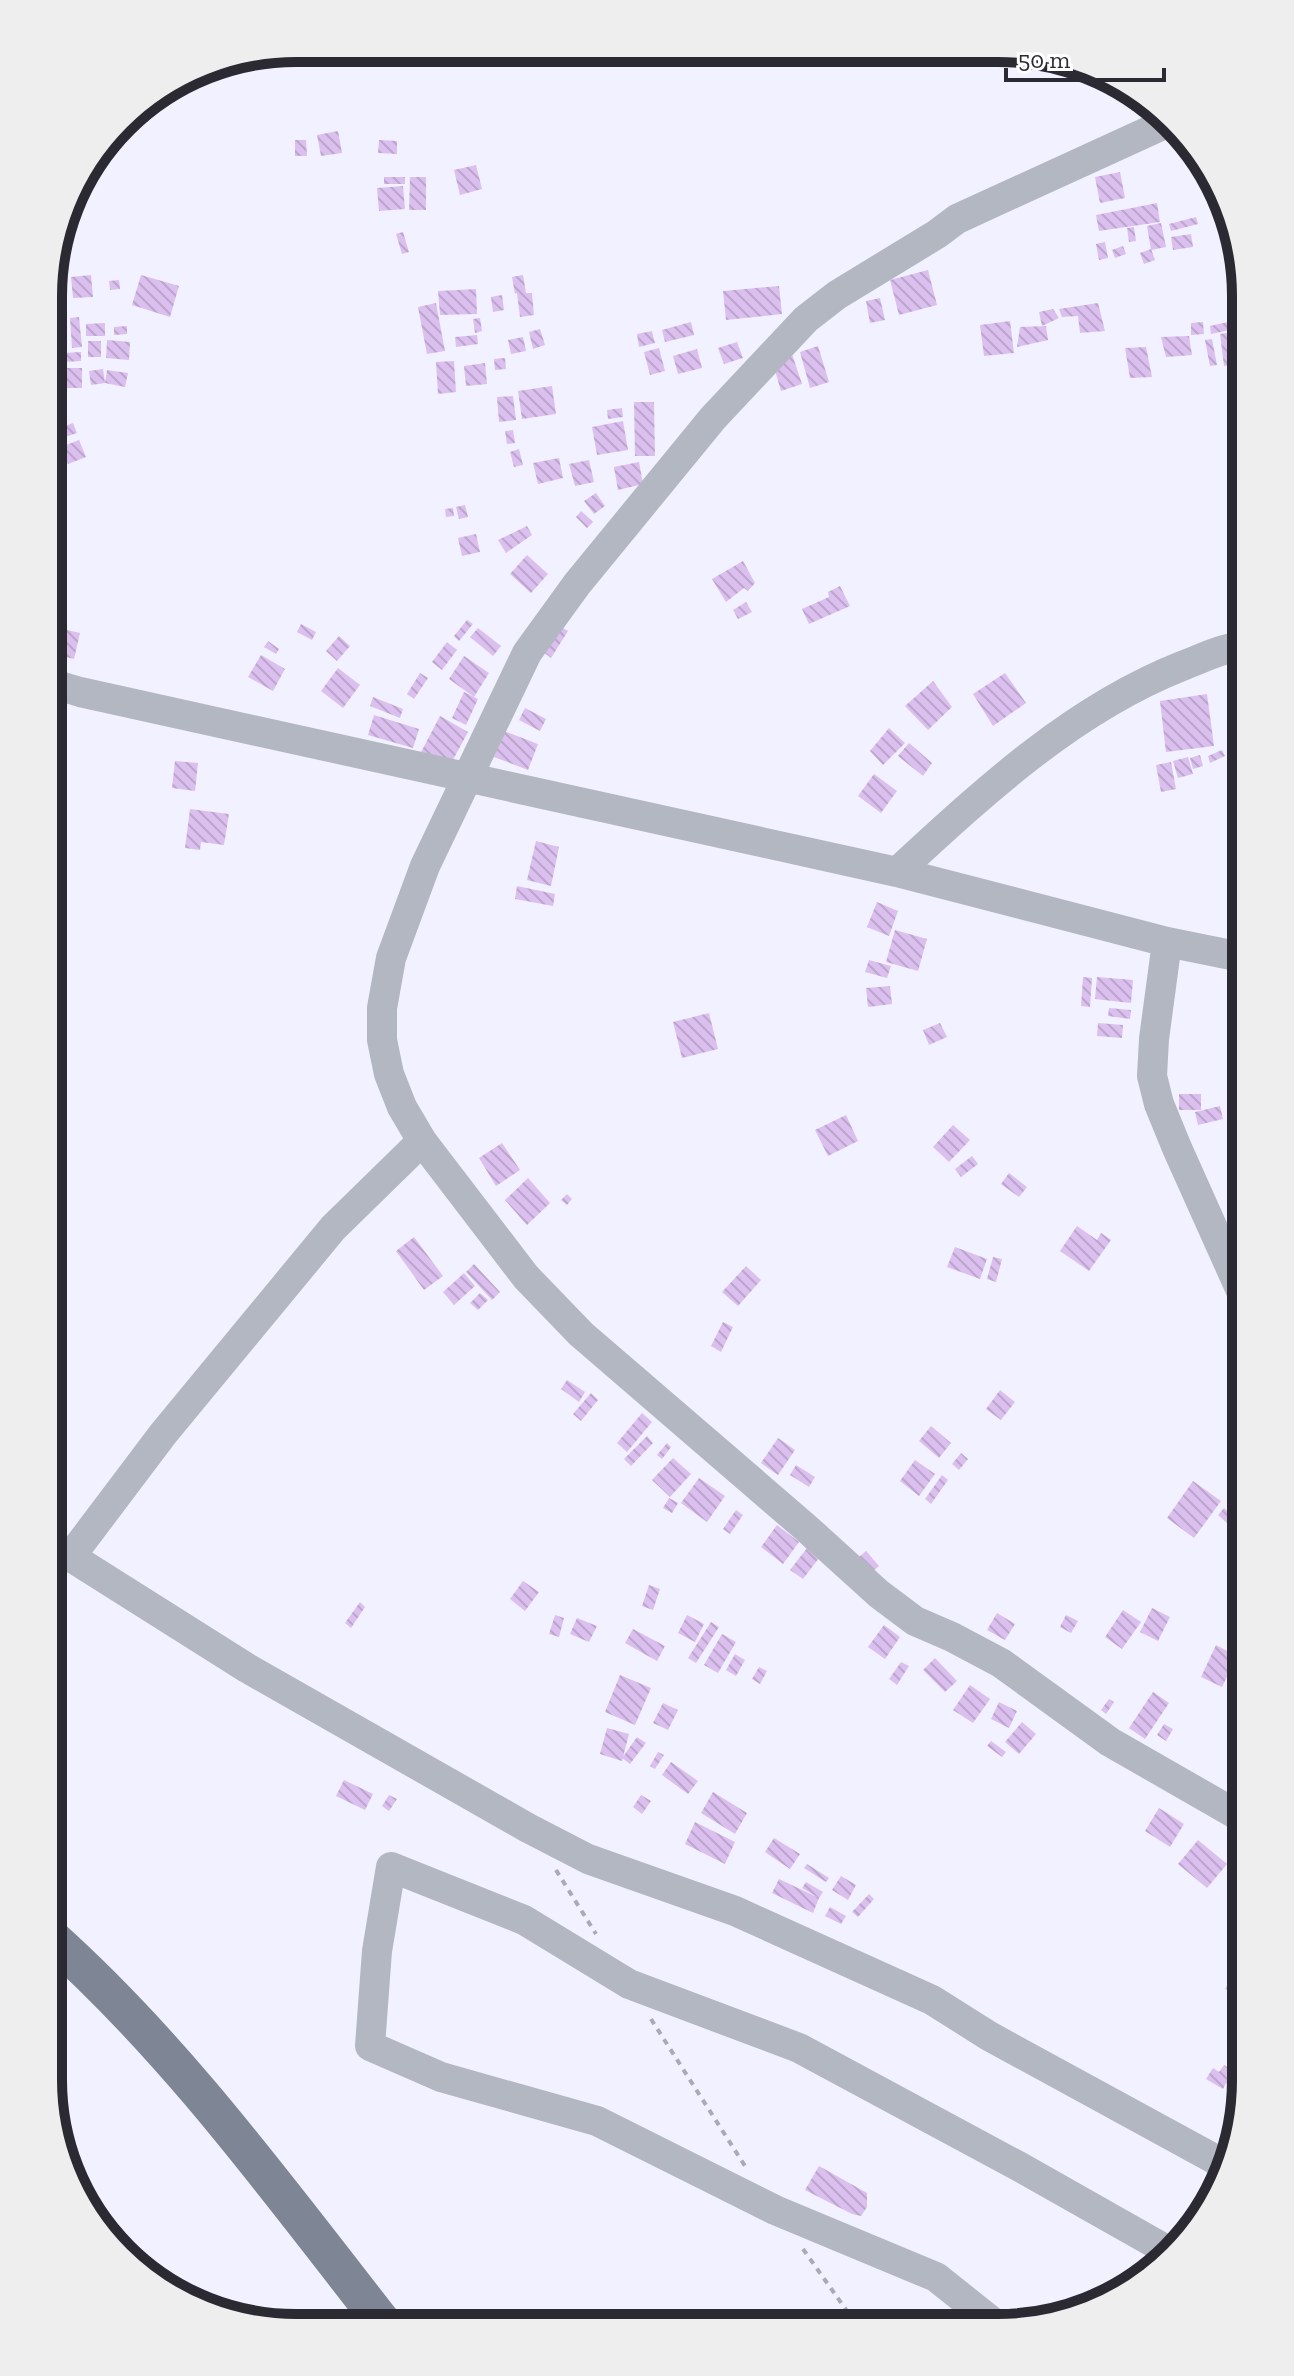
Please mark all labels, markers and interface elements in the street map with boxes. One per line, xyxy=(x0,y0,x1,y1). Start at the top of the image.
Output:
scale bar xyxy=(1006,32,1164,82)
text: 50 m xyxy=(1018,45,1071,74)

